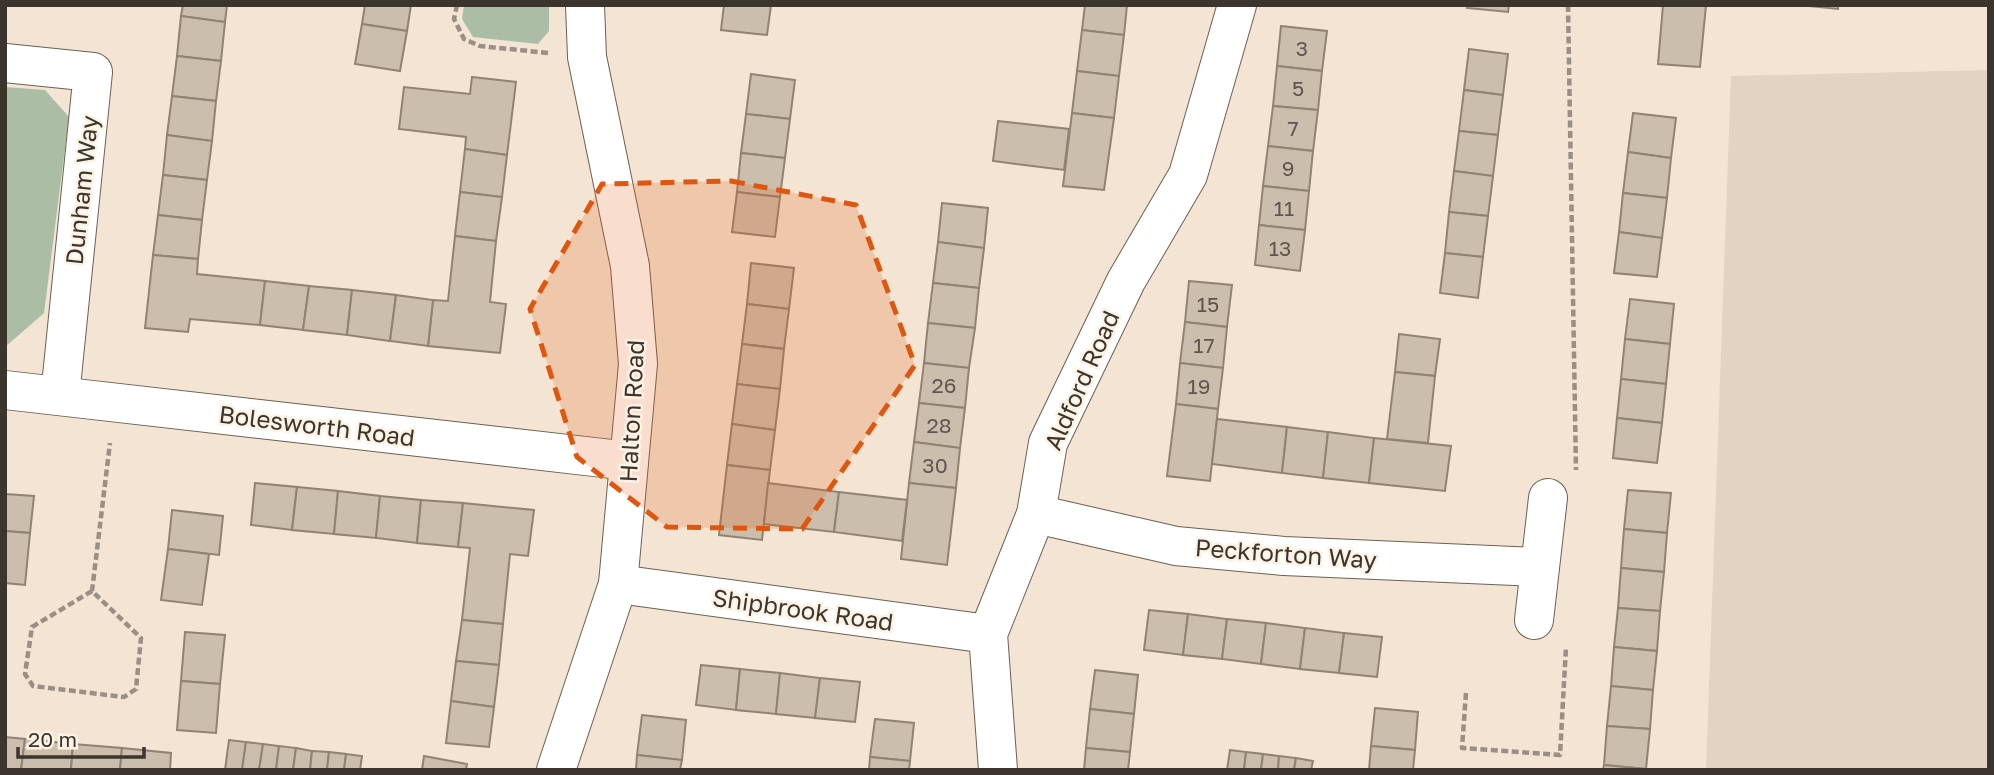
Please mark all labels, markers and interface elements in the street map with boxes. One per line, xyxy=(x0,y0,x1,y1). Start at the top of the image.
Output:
house number: 3 xyxy=(1296,35,1308,61)
house number: 5 xyxy=(1292,75,1304,101)
street label: Dunham Way xyxy=(59,114,103,266)
house number: 7 xyxy=(1287,115,1299,141)
house number: 9 xyxy=(1282,155,1294,181)
house number: 11 xyxy=(1274,195,1294,221)
house number: 13 xyxy=(1269,235,1291,261)
house number: 15 xyxy=(1197,291,1219,317)
street label: Aldford Road xyxy=(1037,306,1125,454)
house number: 17 xyxy=(1193,332,1215,358)
street label: Halton Road xyxy=(613,339,649,483)
house number: 26 xyxy=(932,372,956,398)
house number: 19 xyxy=(1188,373,1210,399)
street label: Bolesworth Road xyxy=(217,399,417,451)
house number: 28 xyxy=(927,412,952,438)
house number: 30 xyxy=(922,452,948,478)
street label: Peckforton Way xyxy=(1194,532,1378,574)
street label: Shipbrook Road xyxy=(711,582,895,636)
scale bar xyxy=(18,716,144,760)
text: 20 m xyxy=(28,726,77,752)

